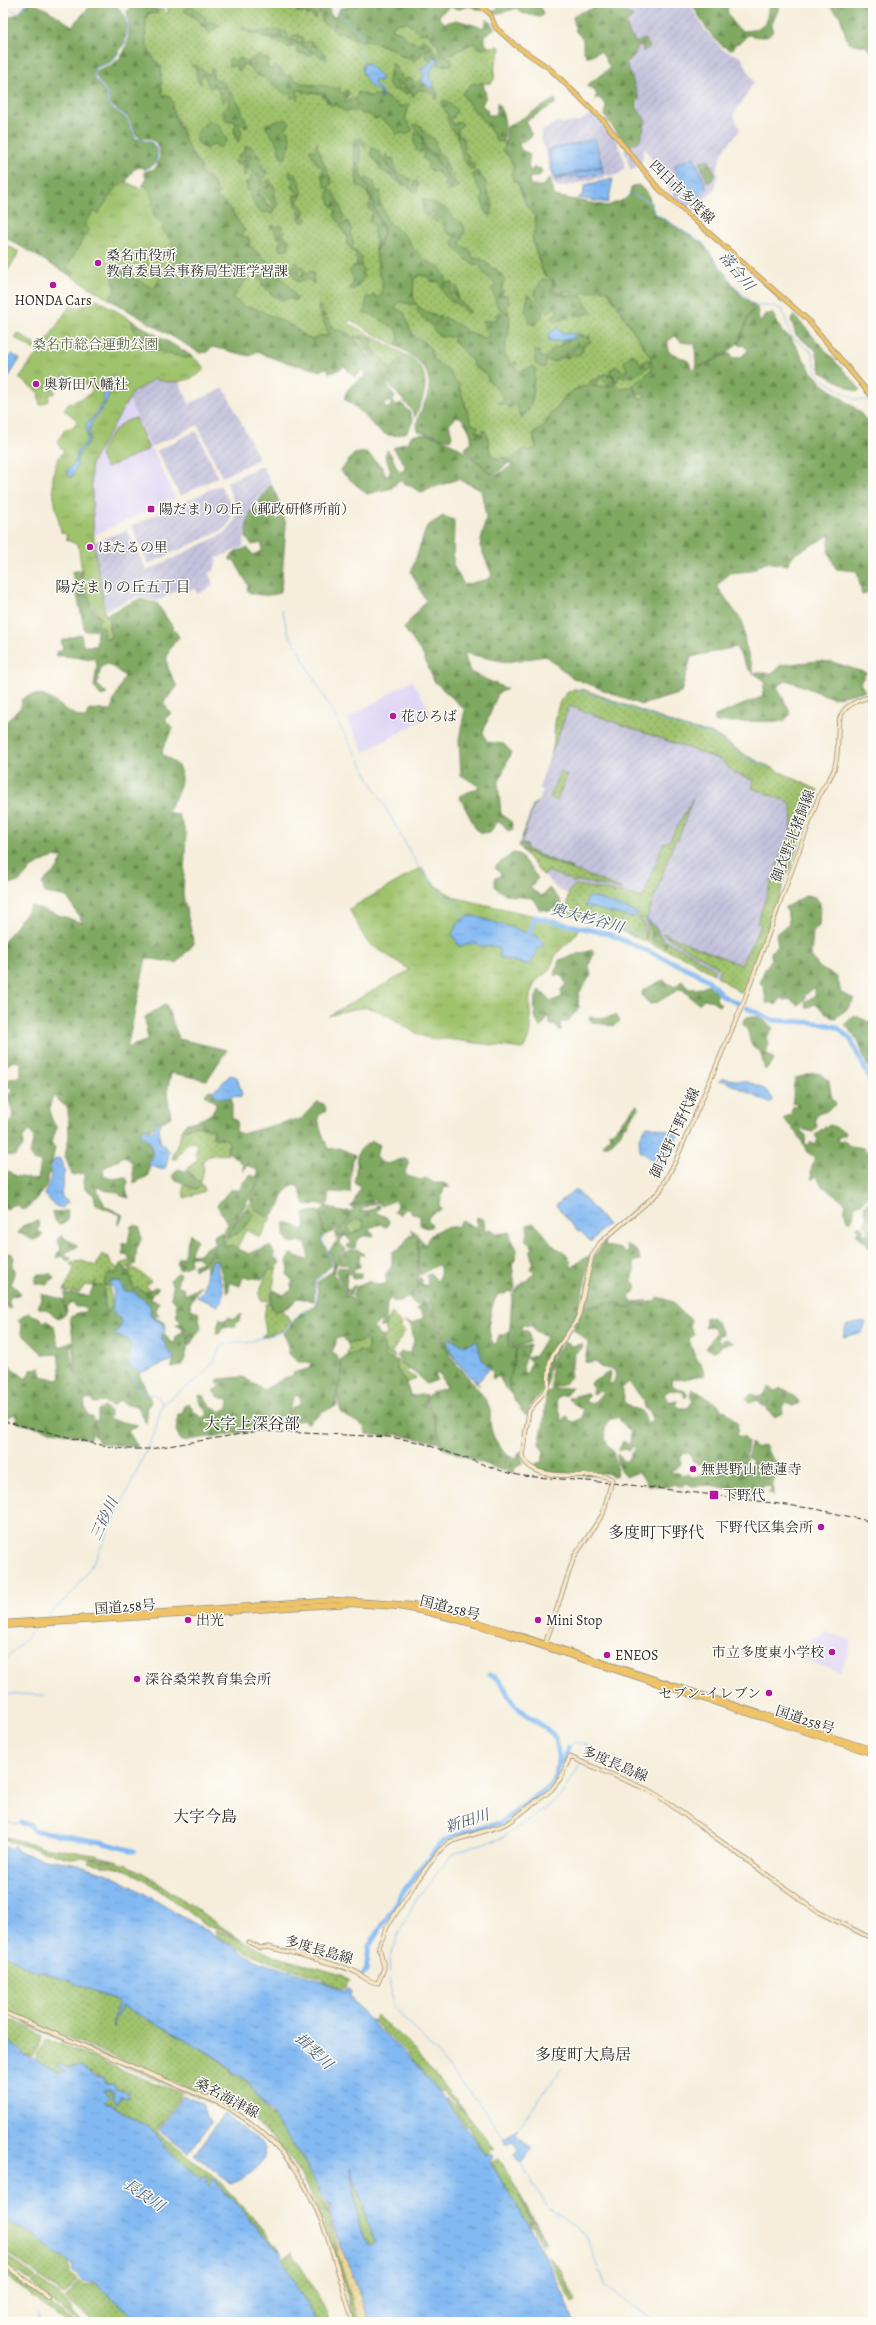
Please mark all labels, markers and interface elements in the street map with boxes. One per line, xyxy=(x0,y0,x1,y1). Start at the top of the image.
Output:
street label: 四日市多度線 xyxy=(645,156,719,228)
place label: 桑名市役所 教育委員会事務局生涯学習課 xyxy=(106,246,288,281)
water label: 落合川 xyxy=(715,247,760,296)
marker: 桑名市役所 教育委員会事務局生涯学習課 xyxy=(93,258,103,268)
marker: HONDA Cars xyxy=(48,280,58,290)
place label: HONDA Cars xyxy=(14,291,92,310)
park label: 桑名市総合運動公園 xyxy=(32,335,158,354)
place label: 奥新田八幡社 xyxy=(44,375,128,394)
marker: 奥新田八幡社 xyxy=(31,379,41,389)
place label: 陽だまりの丘（郵政研修所前） xyxy=(159,500,355,519)
marker: 陽だまりの丘（郵政研修所前） xyxy=(146,504,156,514)
place label: ほたるの里 xyxy=(98,538,168,557)
marker: ほたるの里 xyxy=(85,542,95,552)
district label: 陽だまりの丘五丁目 xyxy=(55,577,191,597)
place label: 花ひろば xyxy=(401,707,457,726)
marker: 花ひろば xyxy=(388,711,398,721)
street label: 御衣野北猪飼線 xyxy=(767,787,819,885)
water label: 奥大杉谷川 xyxy=(548,899,628,938)
street label: 御衣野下野代線 xyxy=(646,1085,704,1181)
district label: 大字上深谷部 xyxy=(204,1413,300,1435)
place label: 無畏野山 徳蓮寺 xyxy=(701,1460,802,1479)
marker: 無畏野山 徳蓮寺 xyxy=(688,1464,698,1474)
place label: 下野代 xyxy=(723,1486,765,1505)
marker: 下野代 xyxy=(708,1489,720,1501)
water label: 三砂川 xyxy=(85,1493,123,1544)
place label: 下野代区集会所 xyxy=(715,1518,813,1537)
district label: 多度町下野代 xyxy=(608,1522,704,1544)
marker: 下野代区集会所 xyxy=(816,1522,826,1532)
street label: 国道258号 xyxy=(418,1591,482,1625)
street label: 国道258号 xyxy=(94,1595,156,1619)
place label: 出光 xyxy=(196,1611,224,1630)
place label: Mini Stop xyxy=(546,1611,602,1630)
marker: 出光 xyxy=(183,1615,193,1625)
marker: Mini Stop xyxy=(533,1615,543,1625)
place label: 市立多度東小学校 xyxy=(712,1643,824,1662)
place label: ENEOS xyxy=(615,1646,658,1665)
marker: 市立多度東小学校 xyxy=(827,1647,837,1657)
marker: ENEOS xyxy=(602,1650,612,1660)
place label: 深谷桑栄教育集会所 xyxy=(145,1670,271,1689)
marker: 深谷桑栄教育集会所 xyxy=(132,1674,142,1684)
place label: セブン-イレブン xyxy=(659,1684,761,1703)
marker: セブン-イレブン xyxy=(764,1688,774,1698)
street label: 国道258号 xyxy=(773,1701,837,1739)
street label: 多度長島線 xyxy=(579,1742,651,1786)
water label: 新田川 xyxy=(443,1804,493,1837)
district label: 大字今島 xyxy=(173,1806,237,1828)
street label: 多度長島線 xyxy=(283,1931,355,1969)
water label: 揖斐川 xyxy=(291,2028,339,2075)
district label: 多度町大鳥居 xyxy=(535,2044,631,2066)
street label: 桑名海津線 xyxy=(192,2073,262,2123)
water label: 長良川 xyxy=(120,2174,170,2217)

